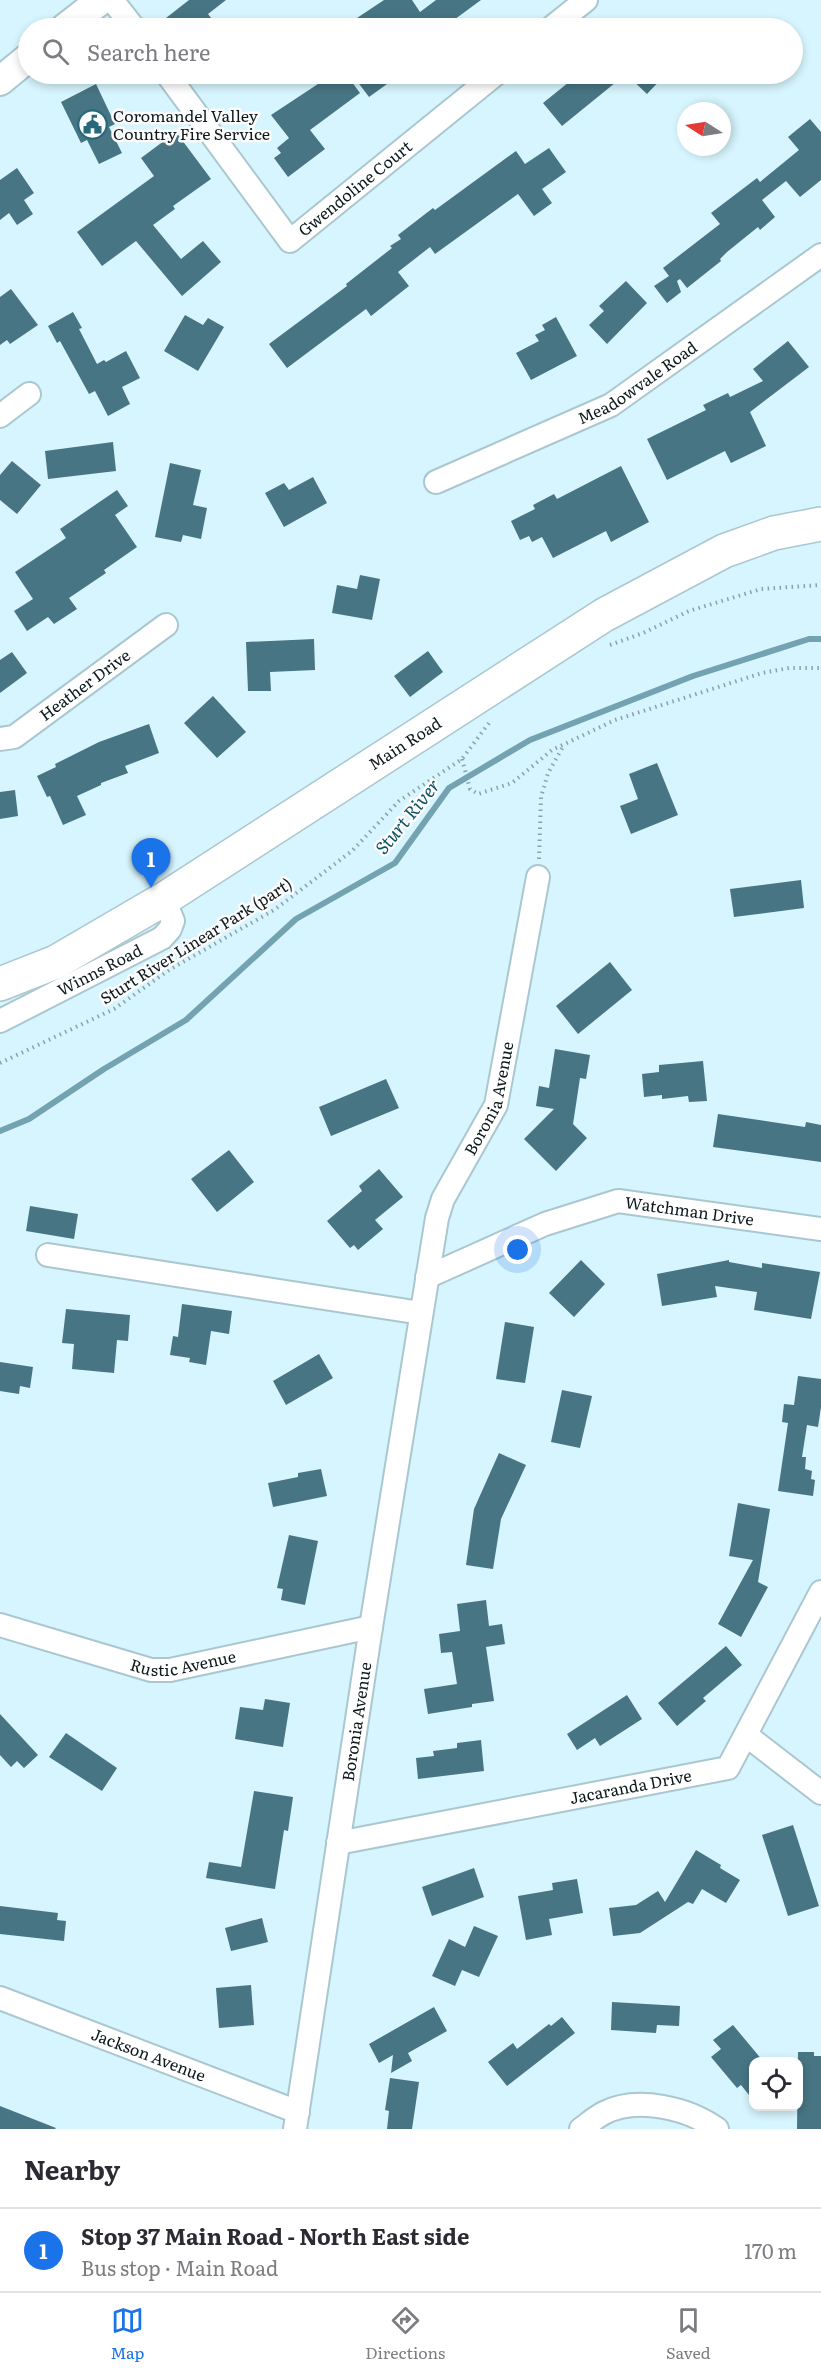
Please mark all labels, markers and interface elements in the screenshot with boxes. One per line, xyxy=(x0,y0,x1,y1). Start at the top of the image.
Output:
search box xyxy=(18,18,803,84)
icon: search xyxy=(39,35,72,68)
text: Search here xyxy=(87,35,210,68)
north arrow xyxy=(677,102,731,156)
place label: Coromandel Valley Country Fire Service xyxy=(113,103,270,145)
public building icon: Coromandel Valley Country Fire Service xyxy=(76,109,108,141)
street label: Gwendoline Court xyxy=(292,134,417,241)
street label: Meadowvale Road xyxy=(573,334,701,429)
street label: Heather Drive xyxy=(34,642,135,726)
street label: Main Road xyxy=(363,710,446,775)
water label: Sturt River xyxy=(368,773,446,860)
pin: 1 xyxy=(132,838,170,888)
street label: Sturt River Linear Park (part) xyxy=(95,871,296,1009)
street label: Winns Road xyxy=(53,937,146,1001)
street label: Boronia Avenue xyxy=(457,1039,518,1159)
street label: Watchman Drive xyxy=(624,1189,756,1231)
your location xyxy=(503,1235,532,1264)
street label: Rustic Avenue xyxy=(128,1643,238,1681)
street label: Boronia Avenue xyxy=(335,1660,377,1783)
street label: Jacaranda Drive xyxy=(568,1762,693,1809)
street label: Jackson Avenue xyxy=(88,2021,210,2087)
map controls xyxy=(749,2057,803,2111)
button: locate xyxy=(749,2057,803,2111)
text: Nearby xyxy=(24,2149,120,2188)
text: Stop 37 Main Road - North East side xyxy=(81,2219,469,2252)
text: 1 xyxy=(39,2235,48,2265)
text: 170 m xyxy=(744,2235,797,2265)
text: Bus stop · Main Road xyxy=(81,2252,278,2282)
tab: Map xyxy=(110,2304,144,2364)
tab: Directions xyxy=(365,2304,445,2364)
tab: Saved xyxy=(666,2304,711,2364)

